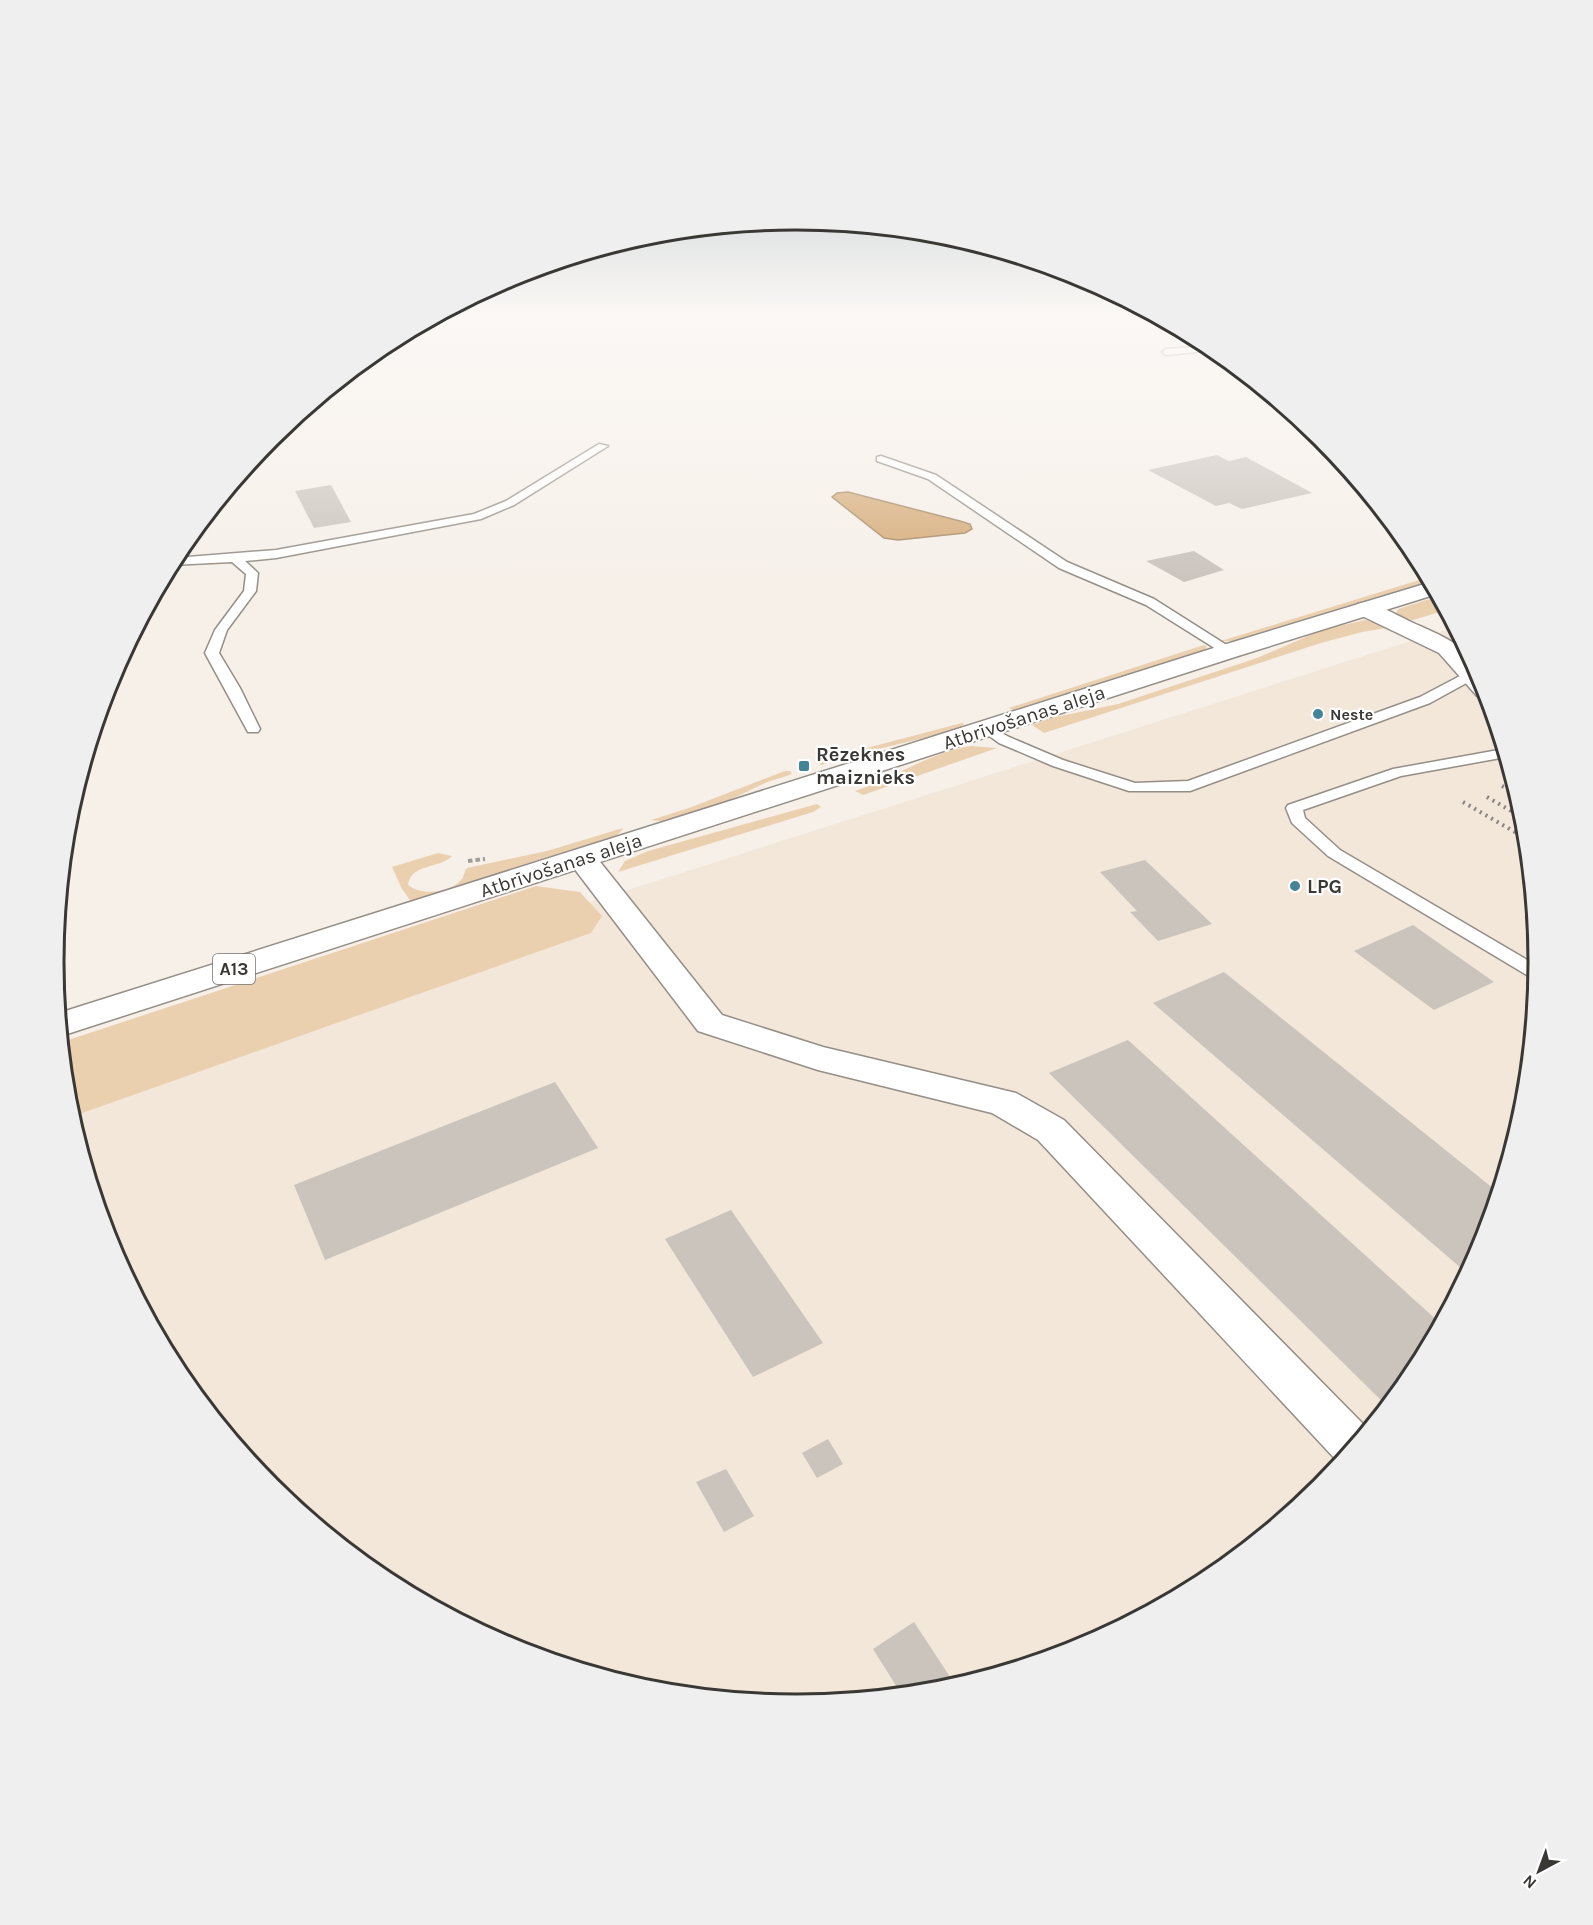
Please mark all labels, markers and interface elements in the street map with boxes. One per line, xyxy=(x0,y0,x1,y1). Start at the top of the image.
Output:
street label: Atbrīvošanas aleja xyxy=(940,680,1108,755)
place label: Neste xyxy=(1330,705,1373,724)
marker: Neste xyxy=(1311,707,1325,721)
place label: Rēzeknes maiznieks xyxy=(816,743,915,789)
marker: Rēzeknes maiznieks xyxy=(797,759,811,773)
street label: Atbrīvošanas aleja xyxy=(477,828,645,903)
place label: LPG xyxy=(1307,875,1342,898)
marker: LPG xyxy=(1288,879,1302,893)
road number: A13 xyxy=(213,954,255,984)
north arrow xyxy=(1509,1841,1569,1901)
text: N xyxy=(1519,1871,1540,1893)

